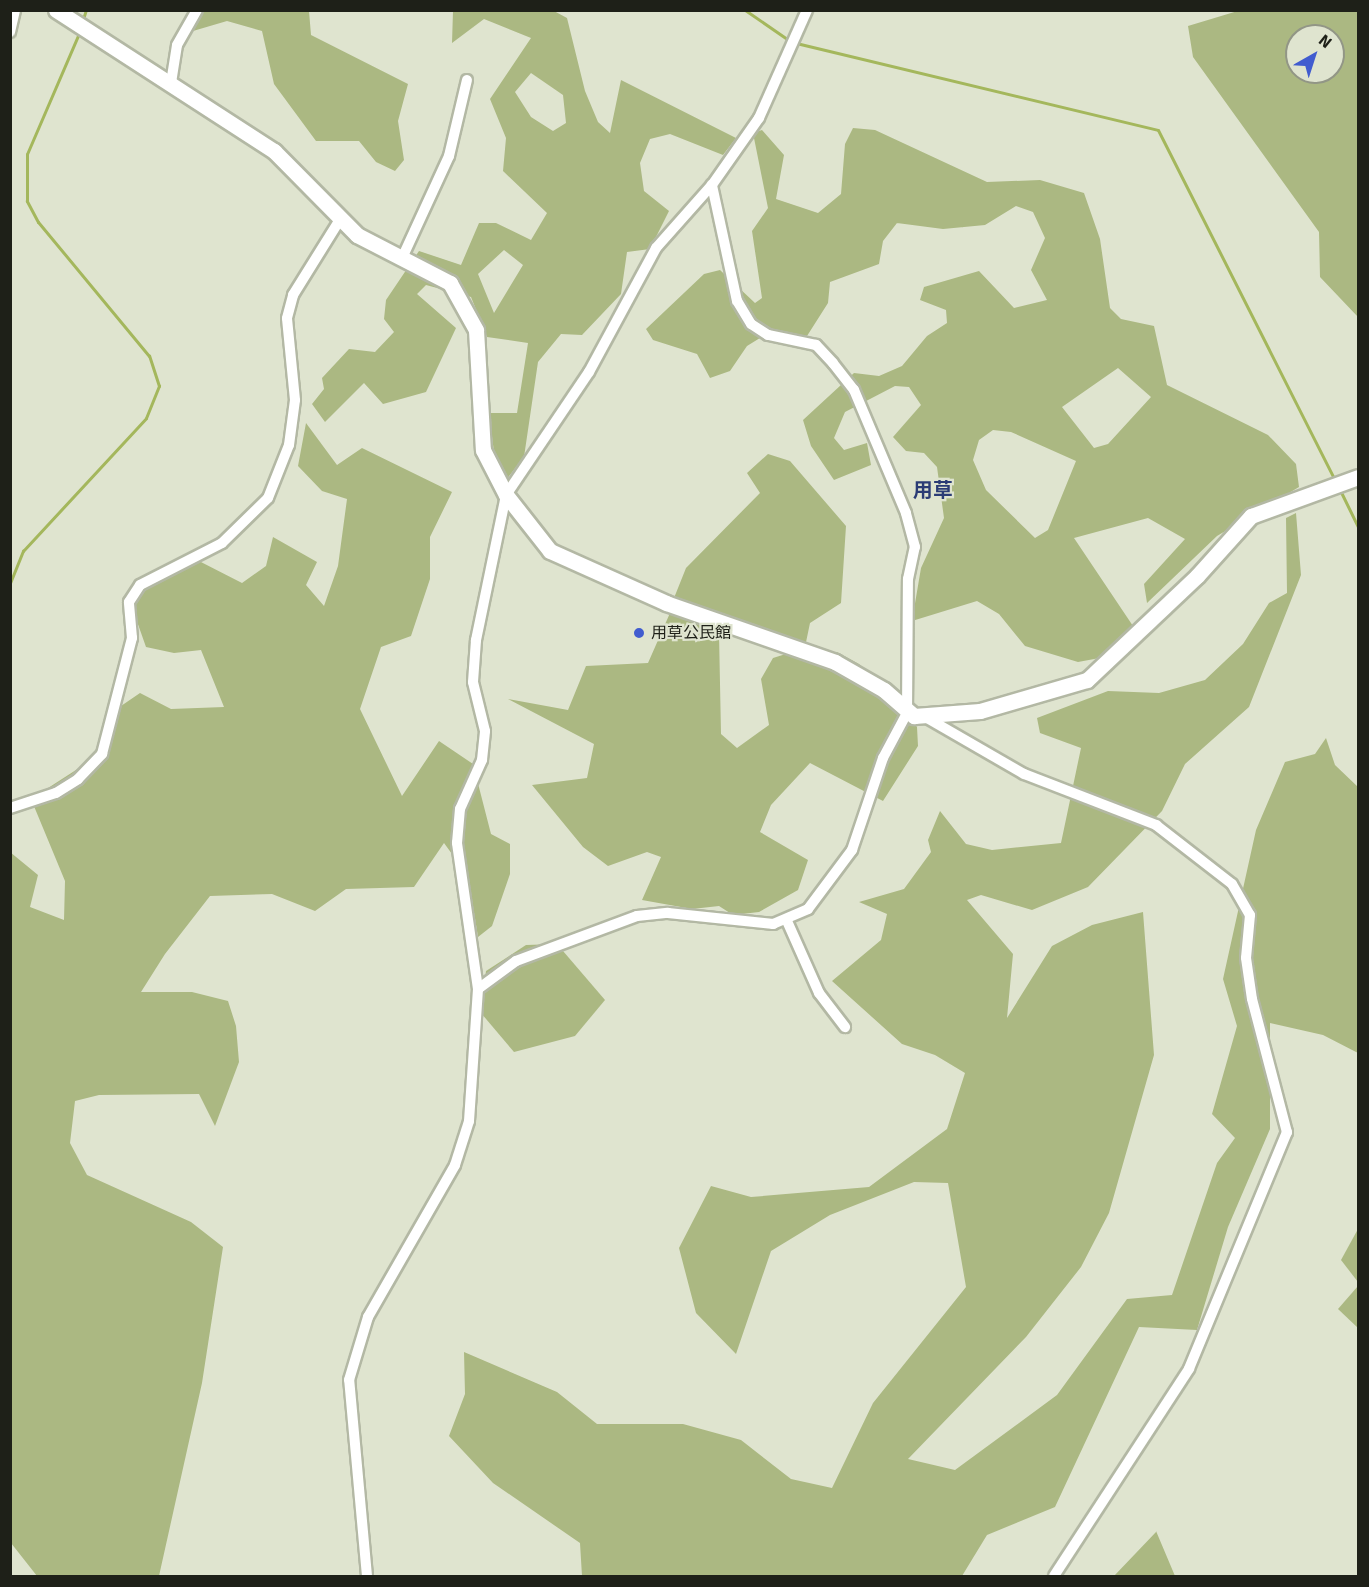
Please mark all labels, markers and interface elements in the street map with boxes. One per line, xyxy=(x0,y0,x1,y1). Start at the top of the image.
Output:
north arrow xyxy=(1285,24,1345,84)
text: N xyxy=(1314,30,1336,53)
district label: 用草 xyxy=(913,478,953,502)
place label: 用草公民館 xyxy=(651,623,731,643)
marker: 用草公民館 xyxy=(632,626,646,640)

